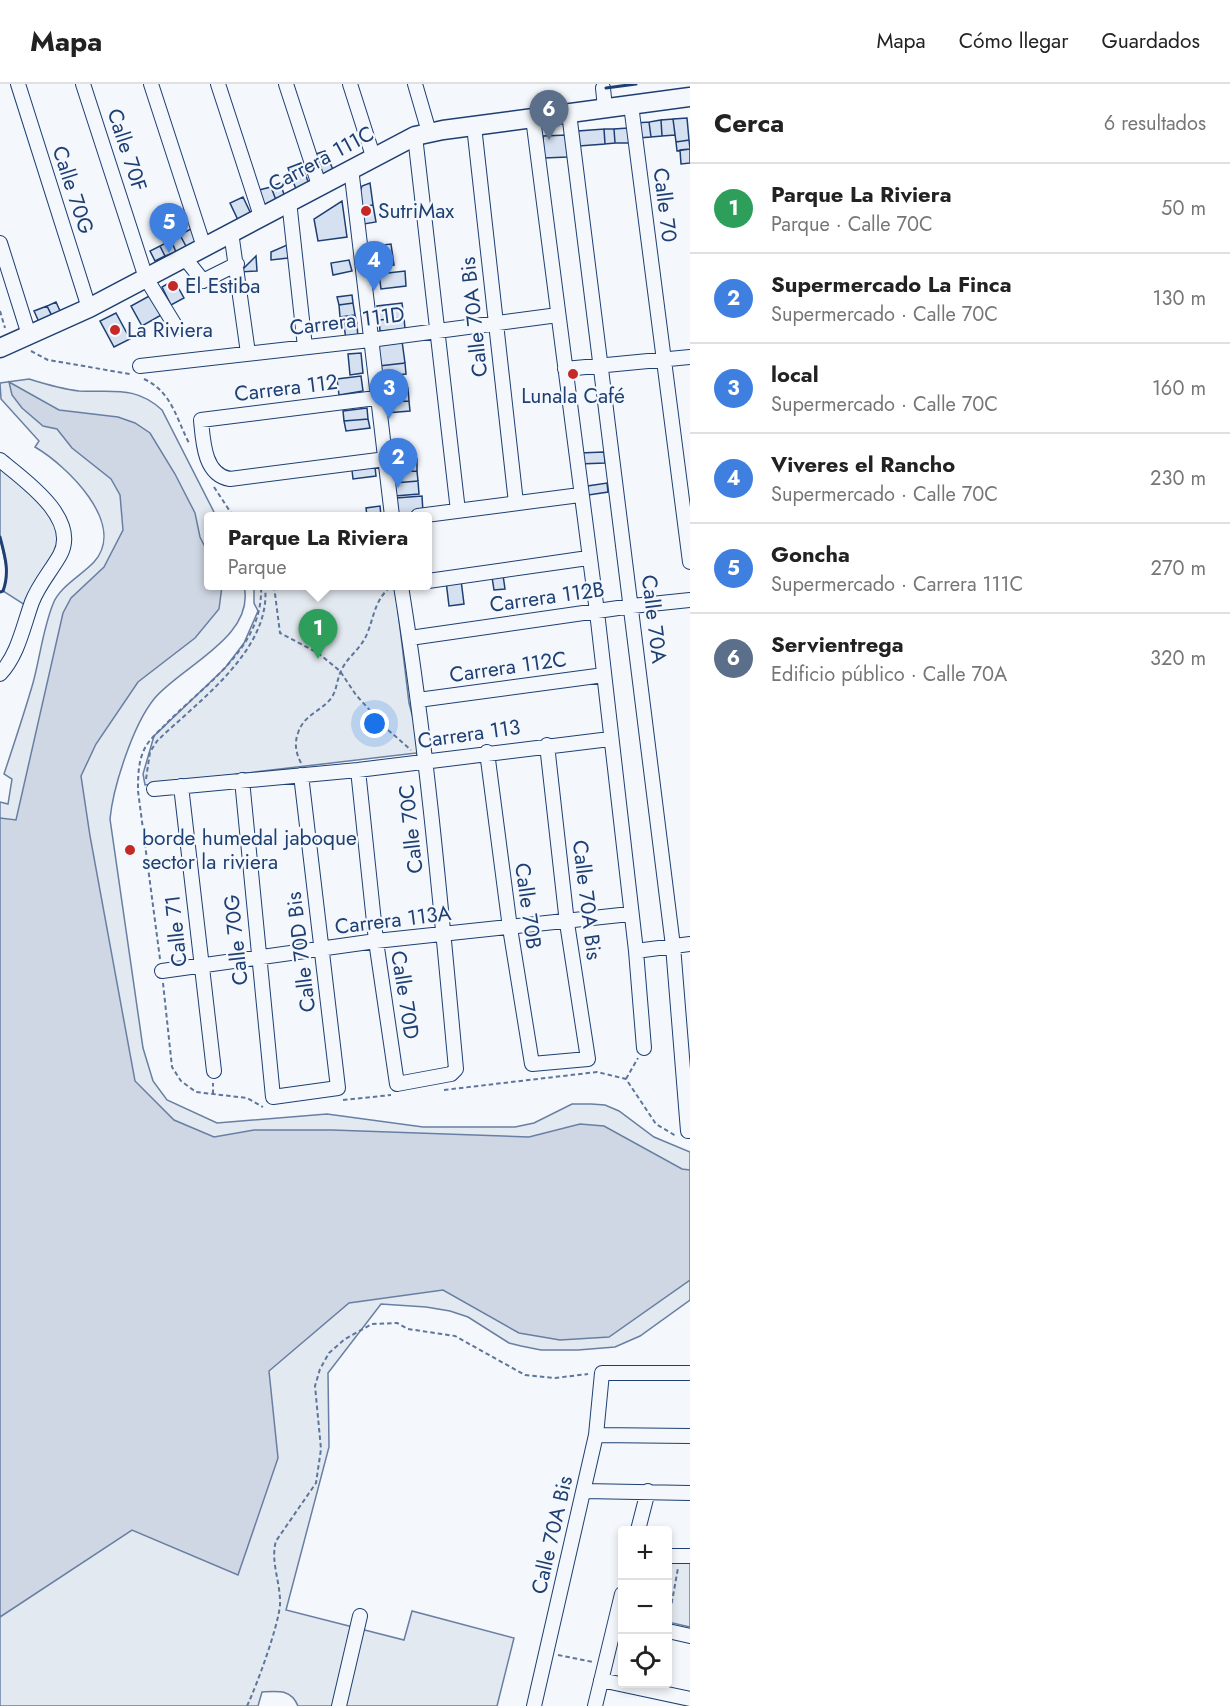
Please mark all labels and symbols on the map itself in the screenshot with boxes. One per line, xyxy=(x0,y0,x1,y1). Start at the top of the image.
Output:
pin: 6 xyxy=(530,91,568,140)
street label: Calle 70F xyxy=(100,105,154,195)
street label: Carrera 111C xyxy=(263,119,379,199)
street label: Calle 70G xyxy=(45,142,101,238)
street label: Calle 70 xyxy=(646,166,684,244)
place label: SutriMax xyxy=(378,196,454,226)
pin: 5 xyxy=(150,204,188,253)
marker: SutriMax xyxy=(359,204,373,218)
pin: 4 xyxy=(354,242,394,291)
street label: Calle 70A Bis xyxy=(453,255,495,379)
place label: El Estiba xyxy=(185,271,260,301)
marker: El Estiba xyxy=(166,279,180,293)
street label: Carrera 111D xyxy=(288,299,406,343)
place label: La Riviera xyxy=(127,315,213,345)
marker: La Riviera xyxy=(108,323,122,337)
street label: Carrera 112 xyxy=(233,367,339,409)
marker: Lunala Café xyxy=(566,367,580,381)
pin: 3 xyxy=(370,370,408,419)
place label: Lunala Café xyxy=(521,381,625,411)
pin: 2 xyxy=(378,438,418,488)
street label: Calle 70A xyxy=(634,573,674,665)
street label: Carrera 112B xyxy=(488,574,606,620)
pin: 1 xyxy=(298,610,338,659)
street label: Carrera 112C xyxy=(447,644,569,690)
your location xyxy=(360,709,389,738)
street label: Carrera 113 xyxy=(416,712,522,756)
street label: Calle 70C xyxy=(391,783,431,875)
place label: borde humedal jaboque sector la riviera xyxy=(142,823,357,877)
street label: Calle 70A Bis xyxy=(565,838,609,962)
marker: borde humedal jaboque sector la riviera xyxy=(123,843,137,857)
street label: Calle 70B xyxy=(507,861,549,951)
street label: Calle 70D Bis xyxy=(279,890,323,1014)
street label: Calle 70G xyxy=(216,893,256,987)
street label: Calle 71 xyxy=(157,894,195,968)
street label: Carrera 113A xyxy=(333,898,453,942)
street label: Calle 70D xyxy=(383,949,427,1041)
street label: Calle 70A Bis xyxy=(524,1473,580,1597)

